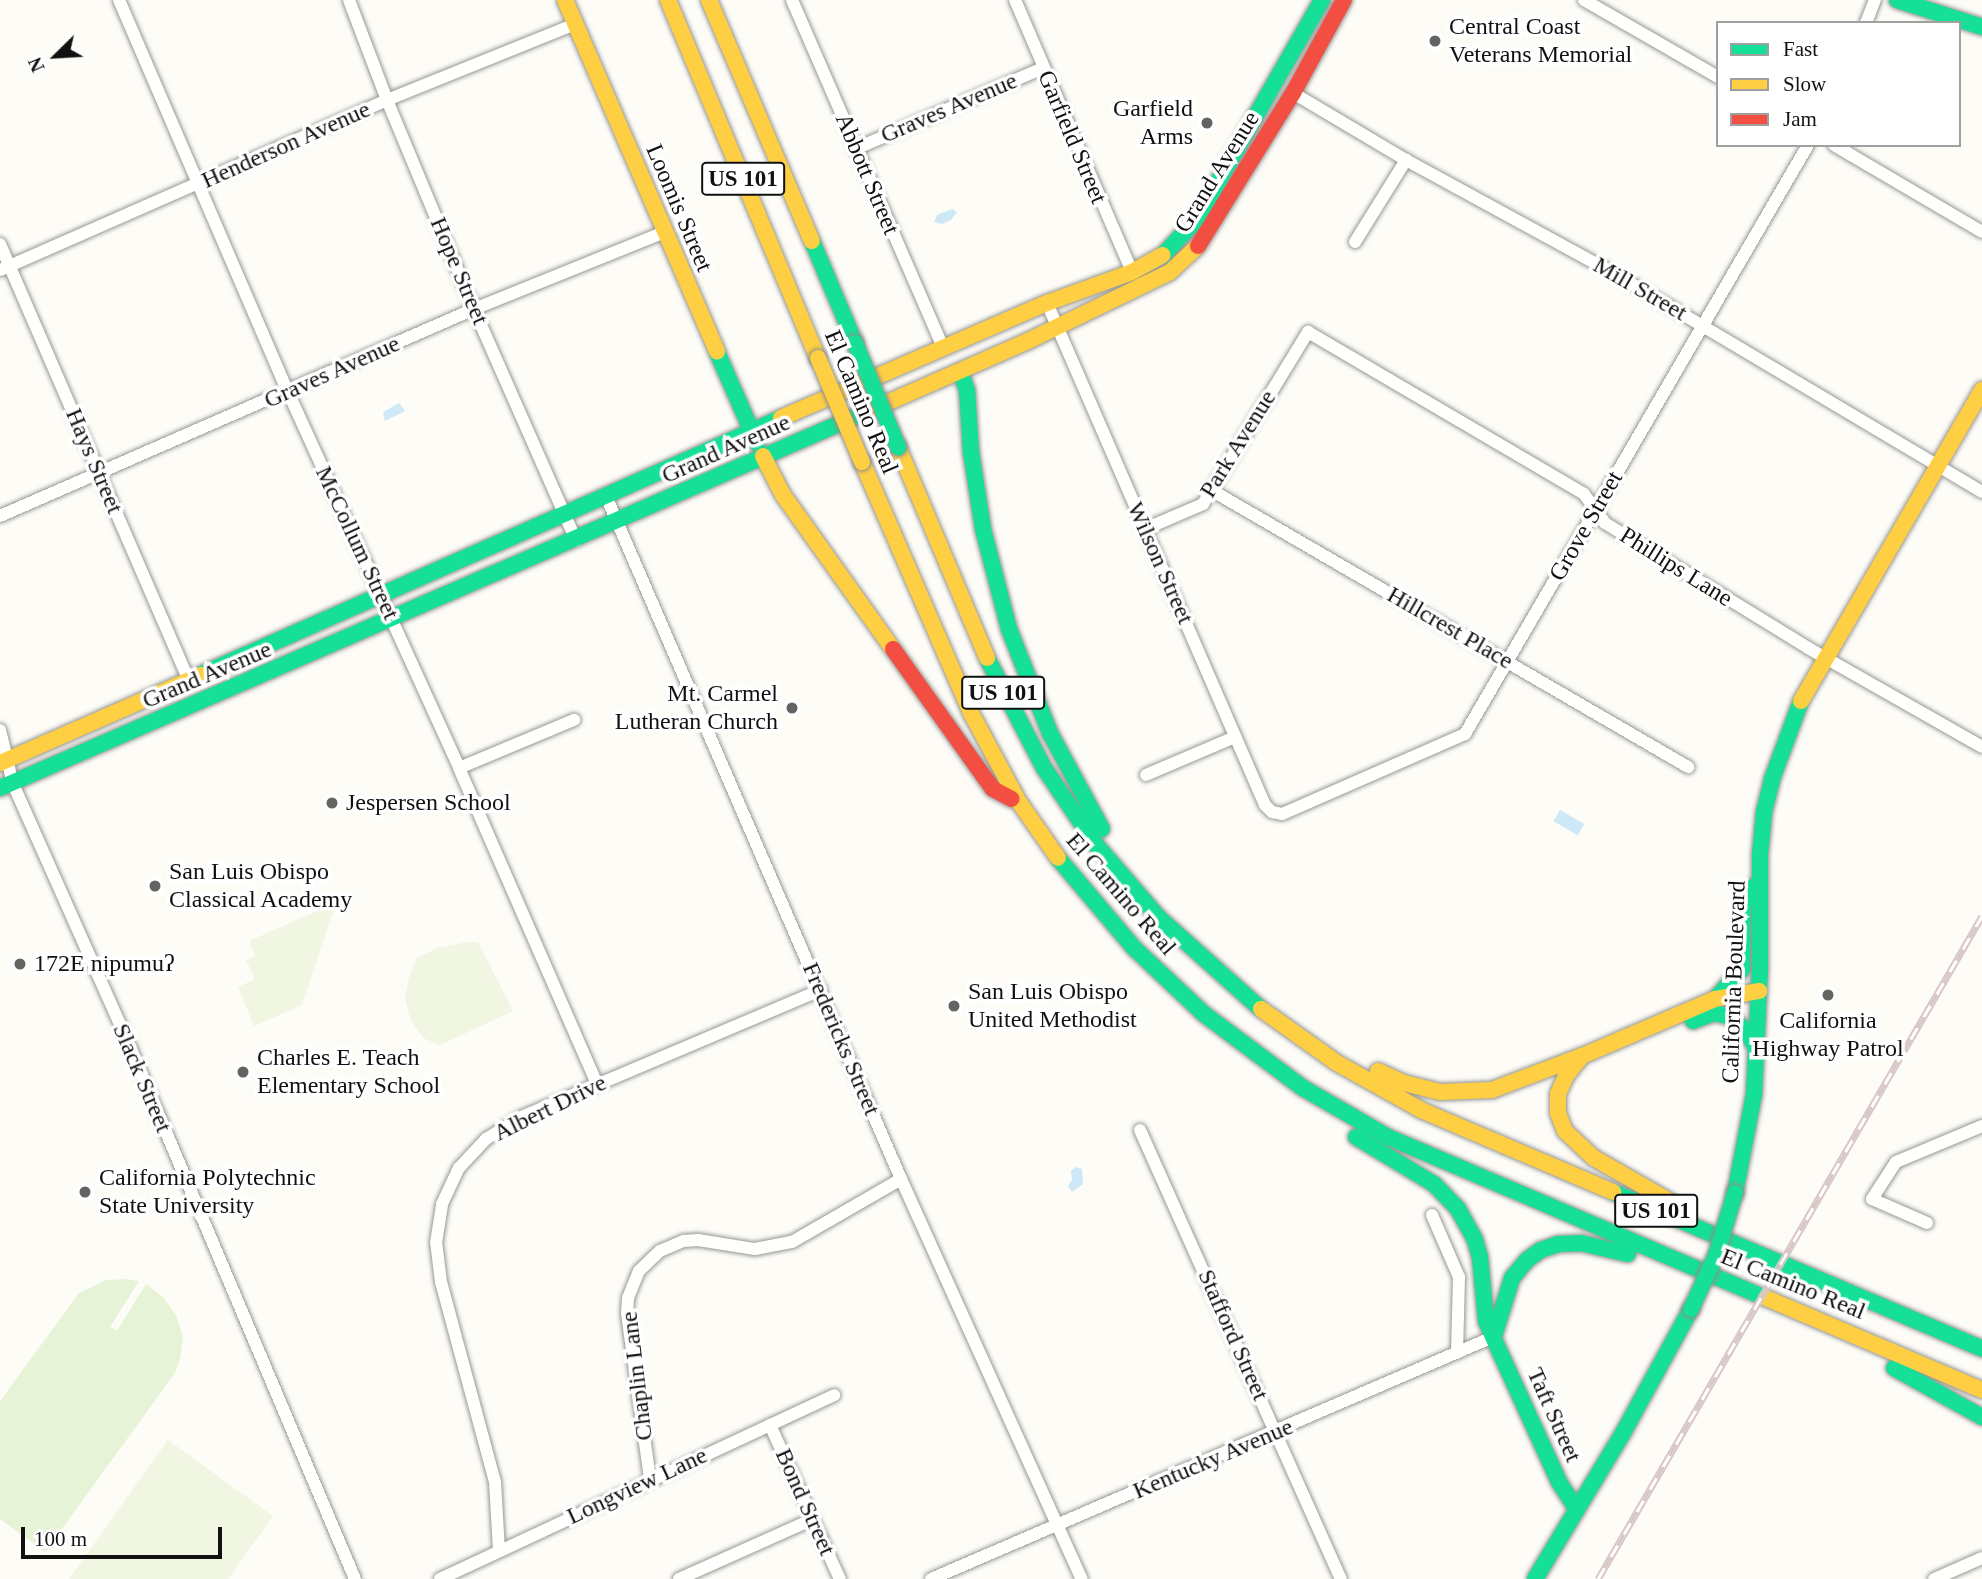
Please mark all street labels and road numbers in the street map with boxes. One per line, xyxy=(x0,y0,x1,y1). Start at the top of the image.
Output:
street label: Graves Avenue xyxy=(876,66,1022,150)
street label: Garfield Street xyxy=(1031,66,1113,208)
street label: Henderson Avenue xyxy=(197,95,375,195)
street label: Grand Avenue xyxy=(1168,106,1266,238)
street label: Abbott Street xyxy=(829,109,905,239)
street label: Loomis Street xyxy=(639,140,719,276)
road number: US 101 xyxy=(701,160,785,198)
street label: Hope Street xyxy=(423,213,495,329)
street label: Mill Street xyxy=(1588,251,1692,327)
street label: El Camino Real xyxy=(818,326,904,478)
street label: Graves Avenue xyxy=(259,329,405,415)
street label: Park Avenue xyxy=(1193,384,1283,504)
street label: Hays Street xyxy=(59,404,129,518)
street label: Grand Avenue xyxy=(657,408,795,490)
street label: McCollum Street xyxy=(309,462,405,624)
street label: Grove Street xyxy=(1543,466,1629,586)
street label: Wilson Street xyxy=(1120,498,1200,628)
street label: Phillips Lane xyxy=(1614,521,1738,613)
street label: Hillcrest Place xyxy=(1382,580,1518,676)
street label: Grand Avenue xyxy=(137,635,277,715)
road number: US 101 xyxy=(961,674,1045,712)
street label: El Camino Real xyxy=(1060,827,1182,961)
street label: California Boulevard xyxy=(1716,880,1752,1084)
street label: Fredericks Street xyxy=(796,958,886,1120)
street label: Slack Street xyxy=(106,1019,178,1137)
street label: Albert Drive xyxy=(489,1068,611,1148)
road number: US 101 xyxy=(1614,1192,1698,1230)
street label: El Camino Real xyxy=(1717,1242,1869,1326)
street label: Stafford Street xyxy=(1191,1265,1275,1405)
street label: Chaplin Lane xyxy=(615,1310,659,1442)
street label: Taft Street xyxy=(1520,1363,1588,1467)
street label: Kentucky Avenue xyxy=(1128,1412,1298,1506)
street label: Longview Lane xyxy=(562,1441,712,1531)
street label: Bond Street xyxy=(769,1444,841,1560)

